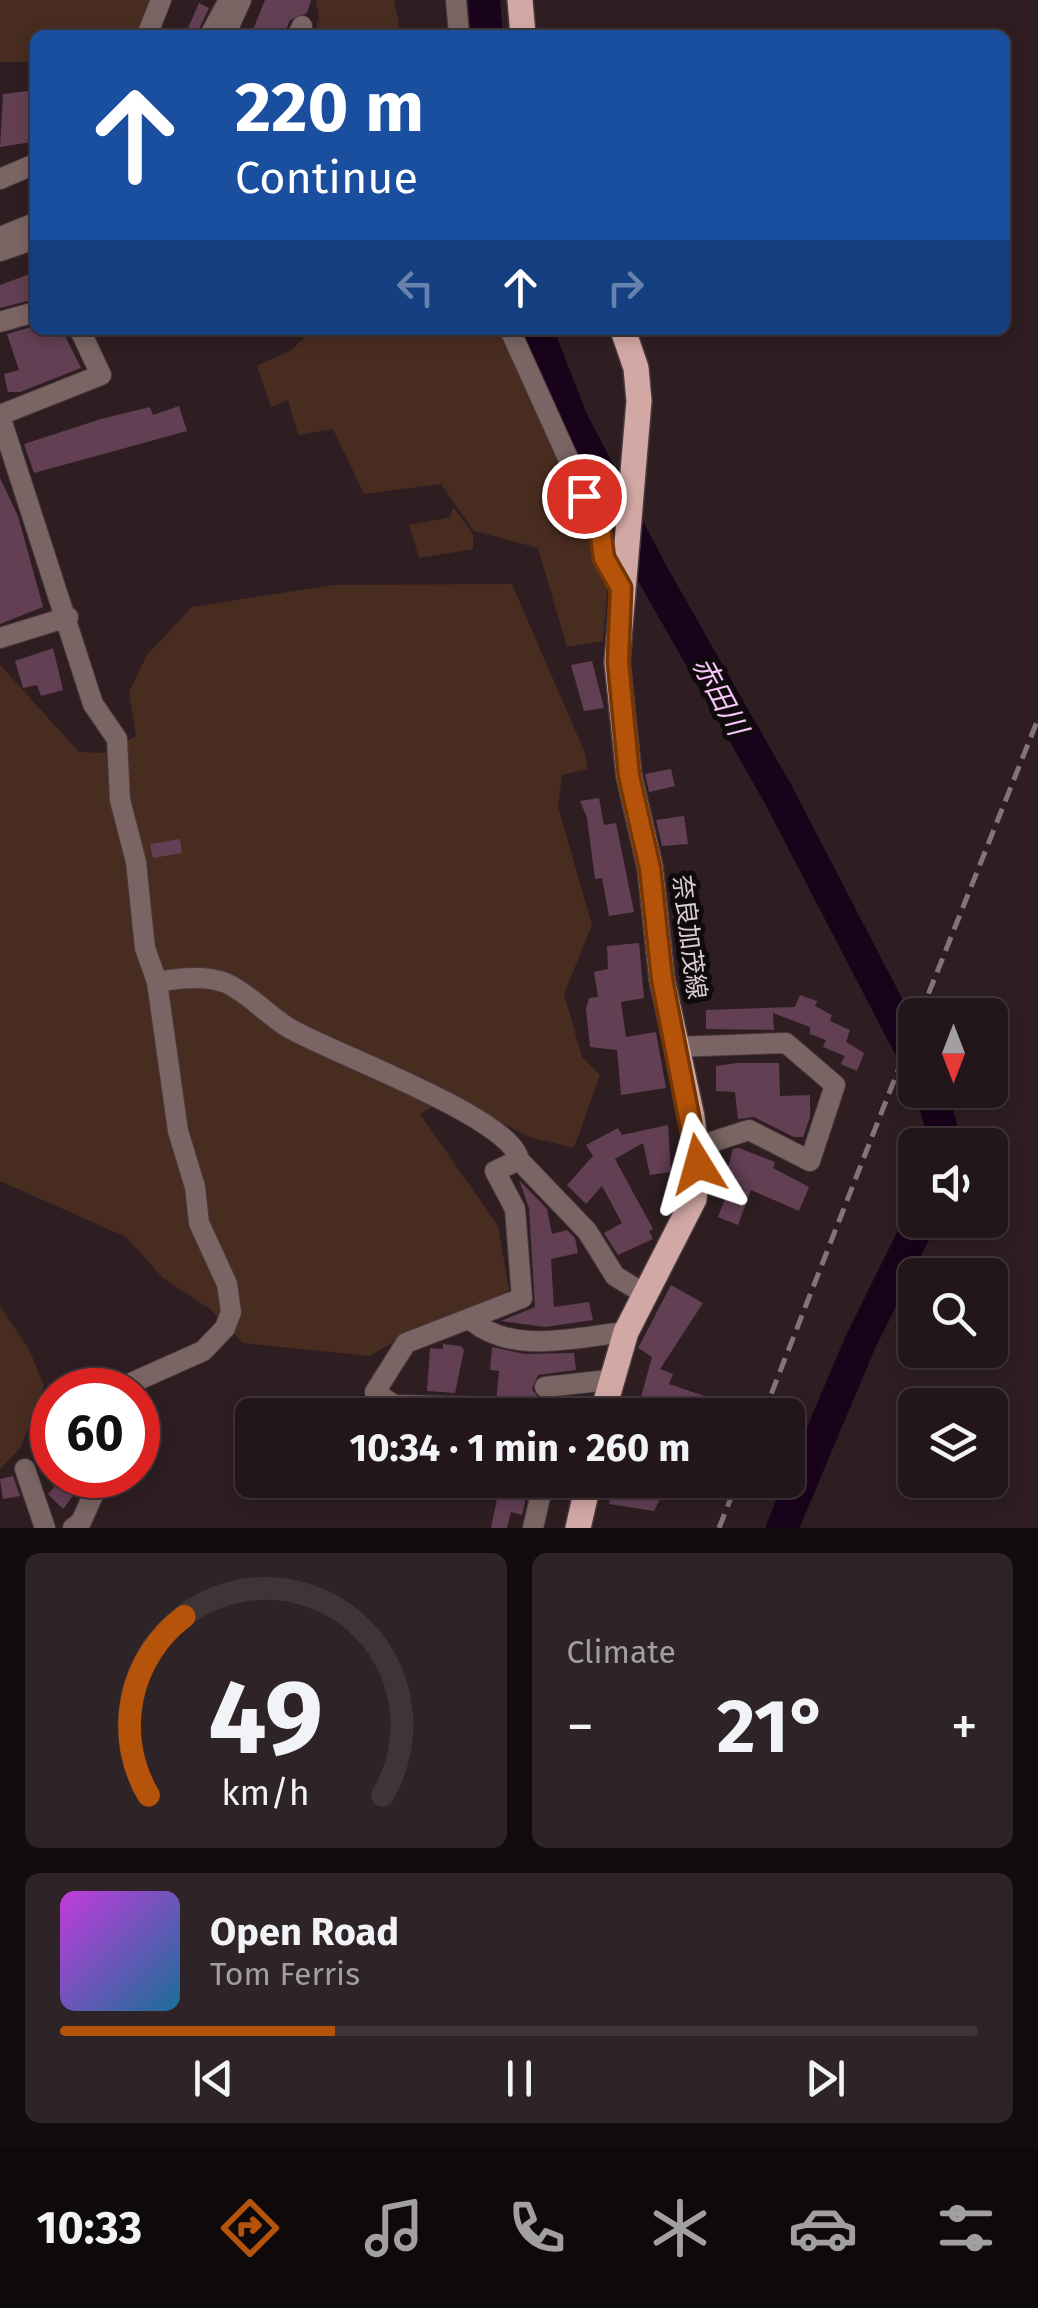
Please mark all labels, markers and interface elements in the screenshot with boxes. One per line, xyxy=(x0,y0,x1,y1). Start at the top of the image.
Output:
text: 220 m xyxy=(235,66,424,150)
icon: ahead xyxy=(70,70,200,200)
text: Continue xyxy=(235,151,418,205)
icon: left xyxy=(388,260,443,315)
icon: ahead xyxy=(493,260,548,315)
icon: right xyxy=(598,260,653,315)
pin xyxy=(542,454,627,539)
icon: arrive xyxy=(557,469,612,524)
water label: 赤田川 xyxy=(686,651,756,743)
street label: 奈良加茂線 xyxy=(666,873,712,1001)
north arrow xyxy=(898,998,1008,1108)
map controls xyxy=(898,998,1008,1498)
position arrow xyxy=(646,1112,750,1216)
button: sound xyxy=(898,1128,1008,1238)
button: search xyxy=(898,1258,1008,1368)
speed limit sign: 60 xyxy=(30,1368,160,1498)
button: layers xyxy=(898,1388,1008,1498)
text: 10:34 · 1 min · 260 m xyxy=(350,1425,690,1471)
text: Climate xyxy=(567,1633,676,1671)
text: 49 xyxy=(208,1656,323,1781)
text: 21° xyxy=(717,1682,828,1772)
text: − xyxy=(567,1694,594,1760)
text: + xyxy=(951,1694,978,1760)
text: km/h xyxy=(222,1772,310,1814)
text: Open Road xyxy=(210,1909,399,1955)
text: Tom Ferris xyxy=(210,1955,360,1993)
icon: previous xyxy=(186,2051,241,2106)
icon: pause xyxy=(492,2051,547,2106)
icon: next xyxy=(798,2051,853,2106)
icon: directions xyxy=(215,2193,285,2263)
icon: music xyxy=(359,2193,429,2263)
icon: phone xyxy=(502,2193,572,2263)
icon: climate xyxy=(645,2193,715,2263)
icon: car xyxy=(788,2193,858,2263)
icon: filters xyxy=(931,2193,1001,2263)
text: 10:33 xyxy=(37,2201,142,2255)

